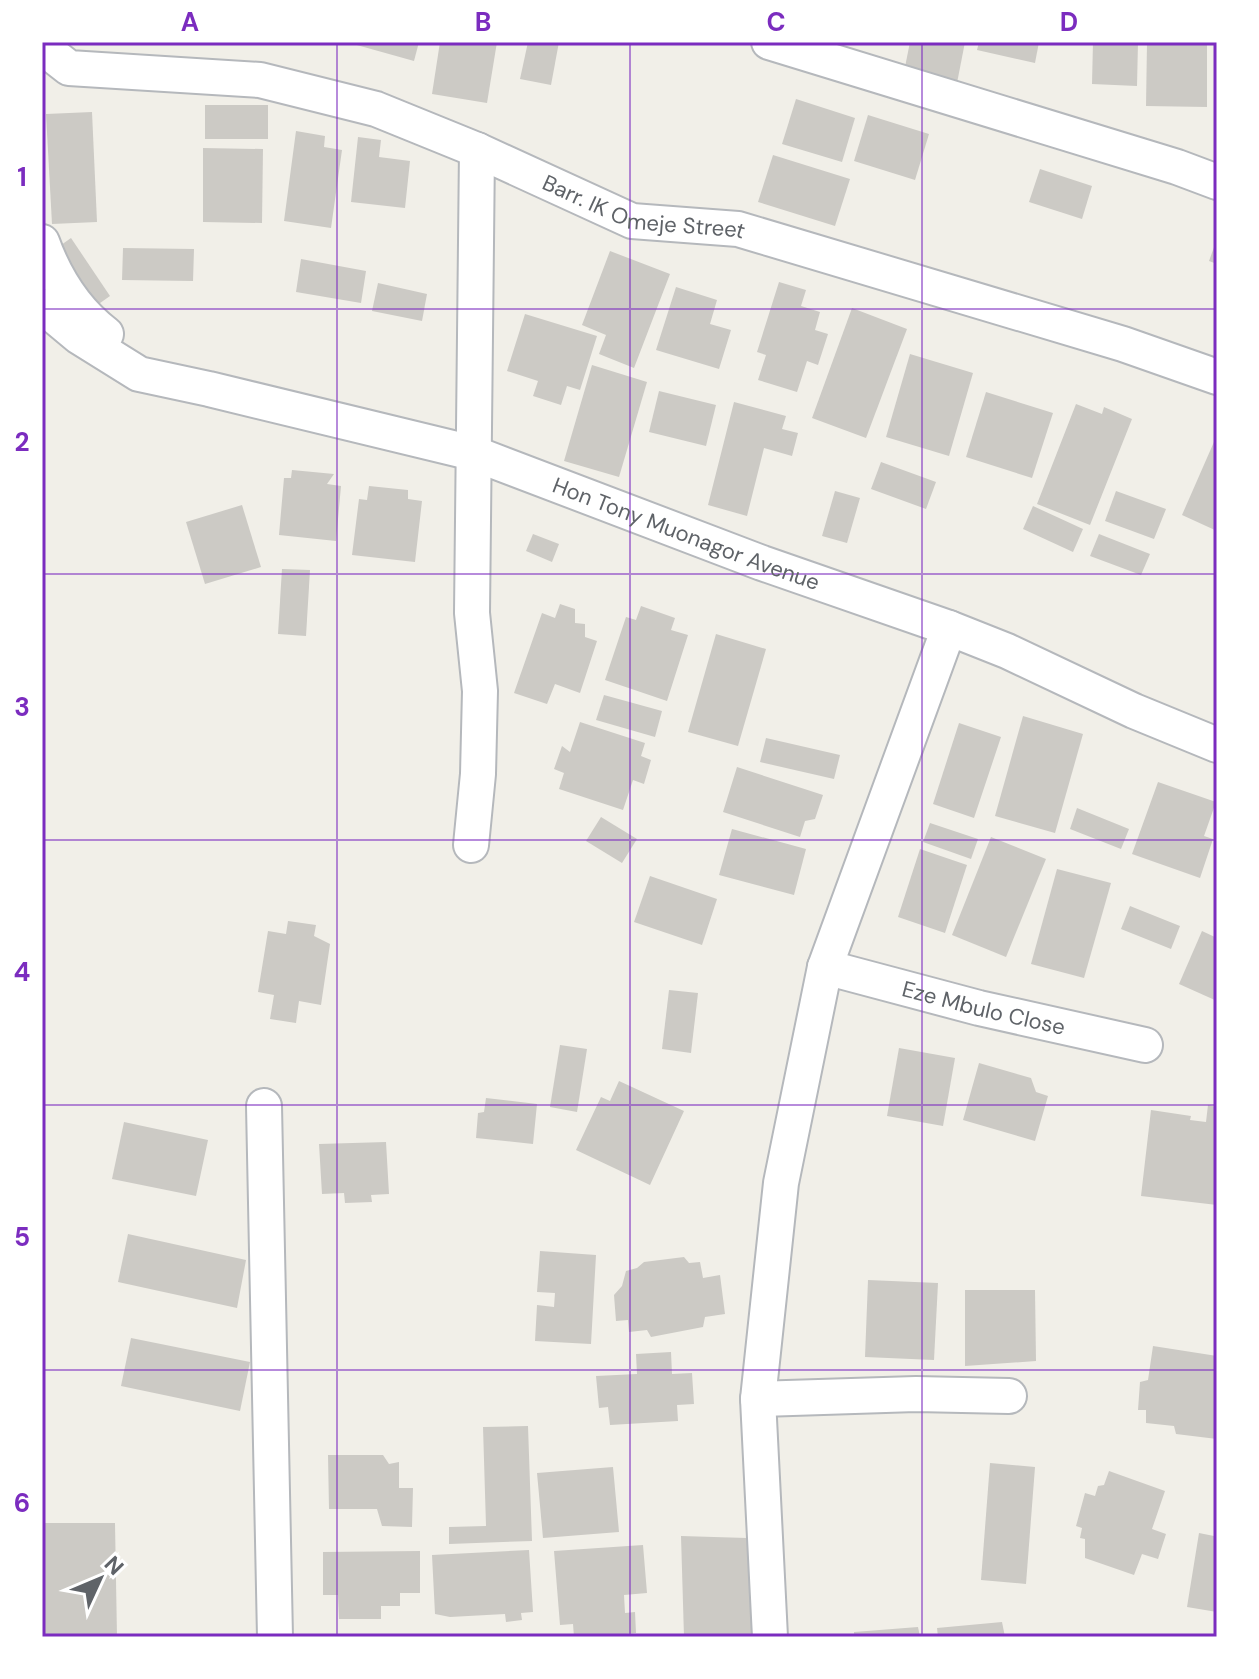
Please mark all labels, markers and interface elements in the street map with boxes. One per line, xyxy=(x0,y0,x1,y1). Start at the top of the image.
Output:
text: A xyxy=(181,5,199,39)
text: B xyxy=(475,5,491,39)
text: C xyxy=(766,5,786,39)
text: D xyxy=(1060,5,1078,39)
text: 1 xyxy=(17,160,27,194)
street label: Barr. IK Omeje Street xyxy=(538,168,749,245)
text: 2 xyxy=(14,425,30,459)
street label: Hon Tony Muonagor Avenue xyxy=(549,470,824,596)
text: 3 xyxy=(14,690,30,724)
text: 4 xyxy=(14,955,30,989)
street label: Eze Mbulo Close xyxy=(899,974,1068,1041)
text: 5 xyxy=(14,1220,30,1254)
text: 6 xyxy=(14,1486,30,1520)
north arrow xyxy=(60,1539,140,1619)
text: N xyxy=(98,1550,130,1581)

